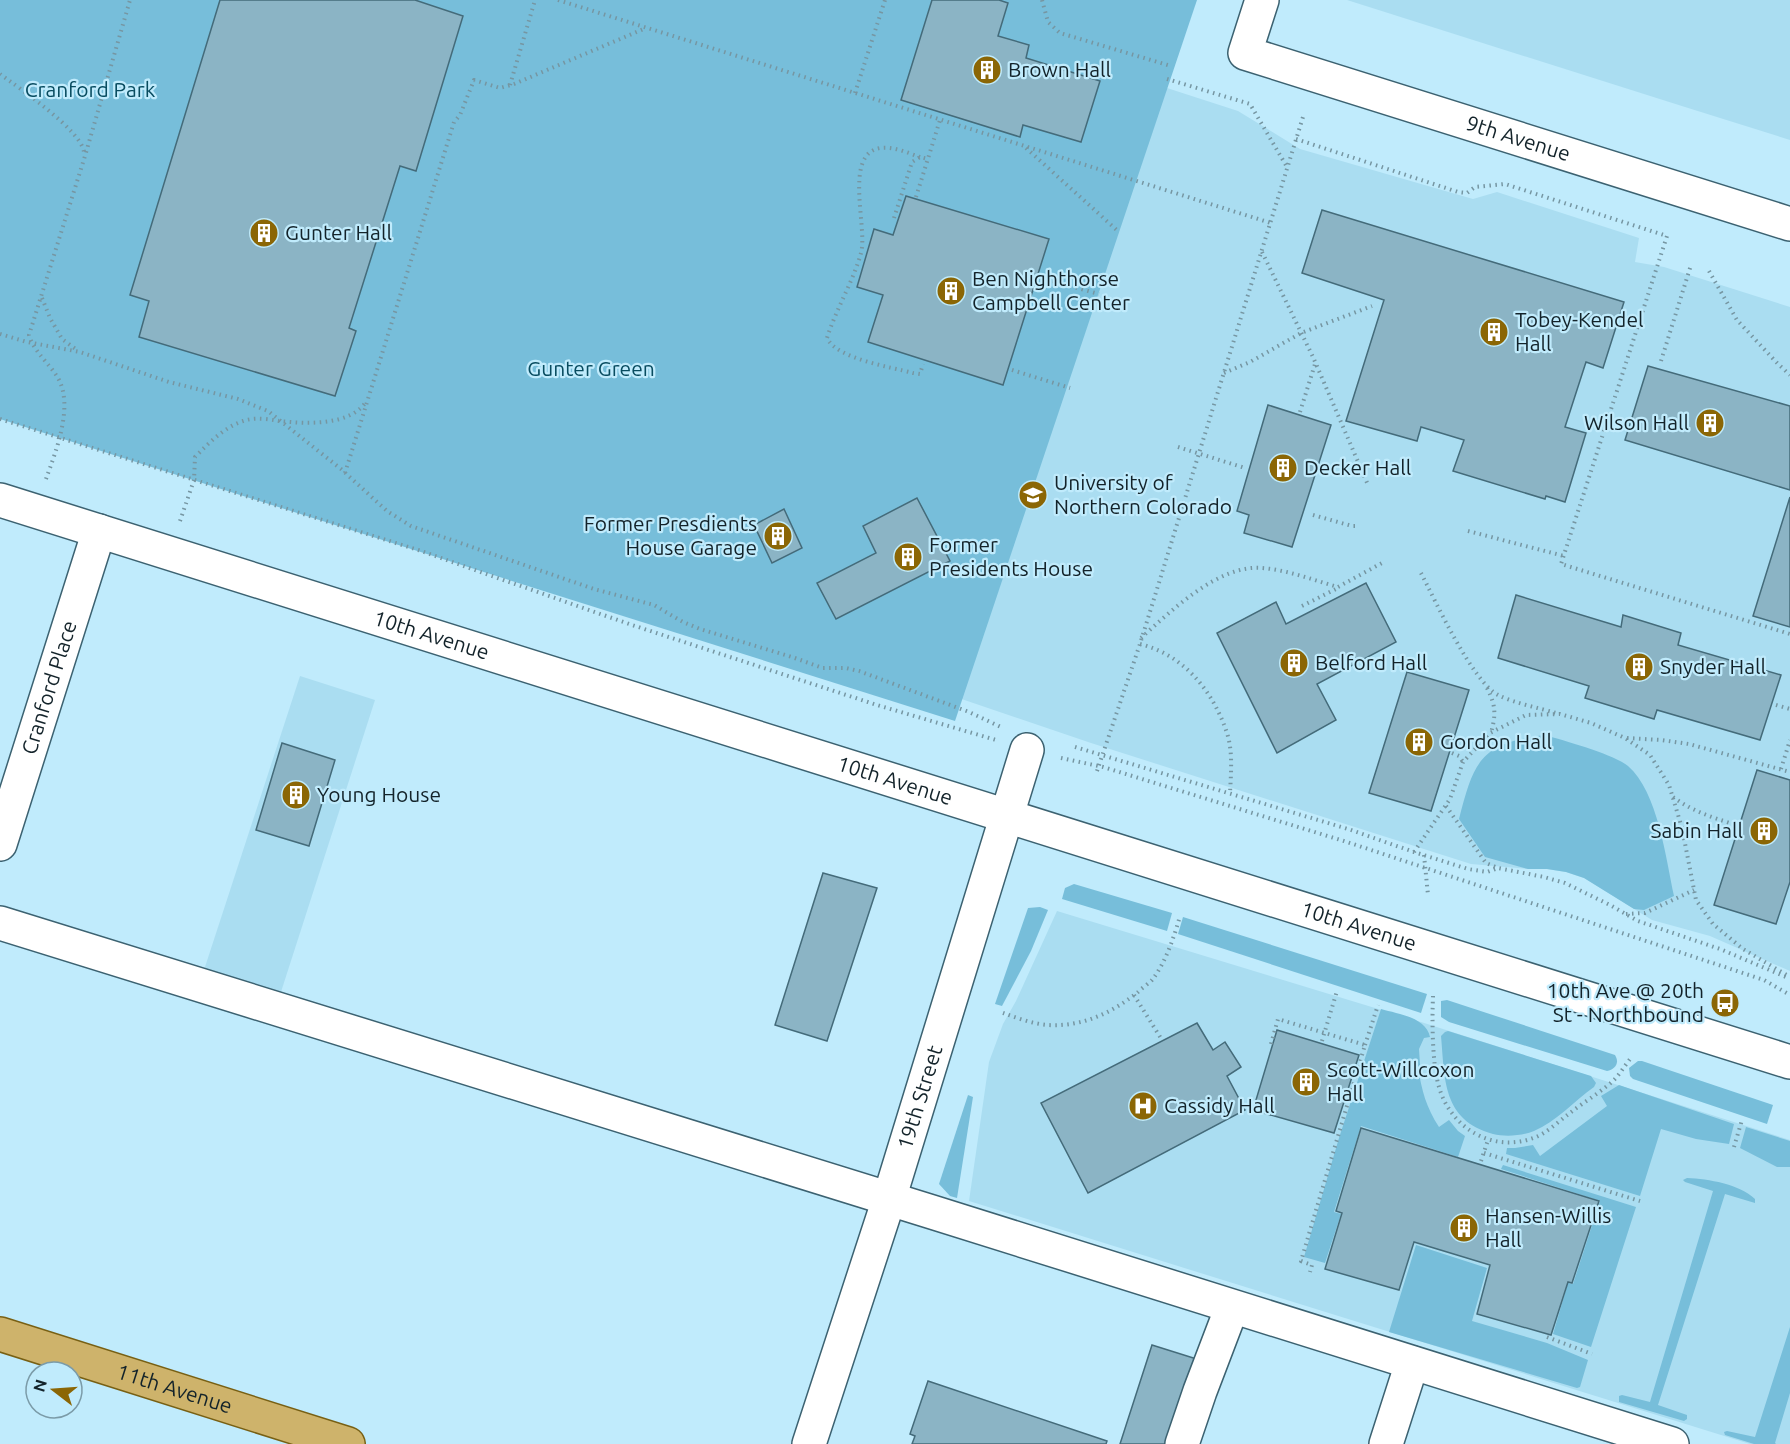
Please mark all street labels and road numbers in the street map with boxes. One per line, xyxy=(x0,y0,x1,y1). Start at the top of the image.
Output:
street label: 9th Avenue xyxy=(1464,110,1573,165)
street label: 10th Avenue xyxy=(371,605,492,664)
street label: Cranford Place xyxy=(16,617,81,757)
street label: 10th Avenue xyxy=(835,751,956,809)
street label: 10th Avenue xyxy=(1298,896,1420,955)
street label: 19th Street xyxy=(892,1042,947,1152)
street label: 11th Avenue xyxy=(114,1359,235,1418)

